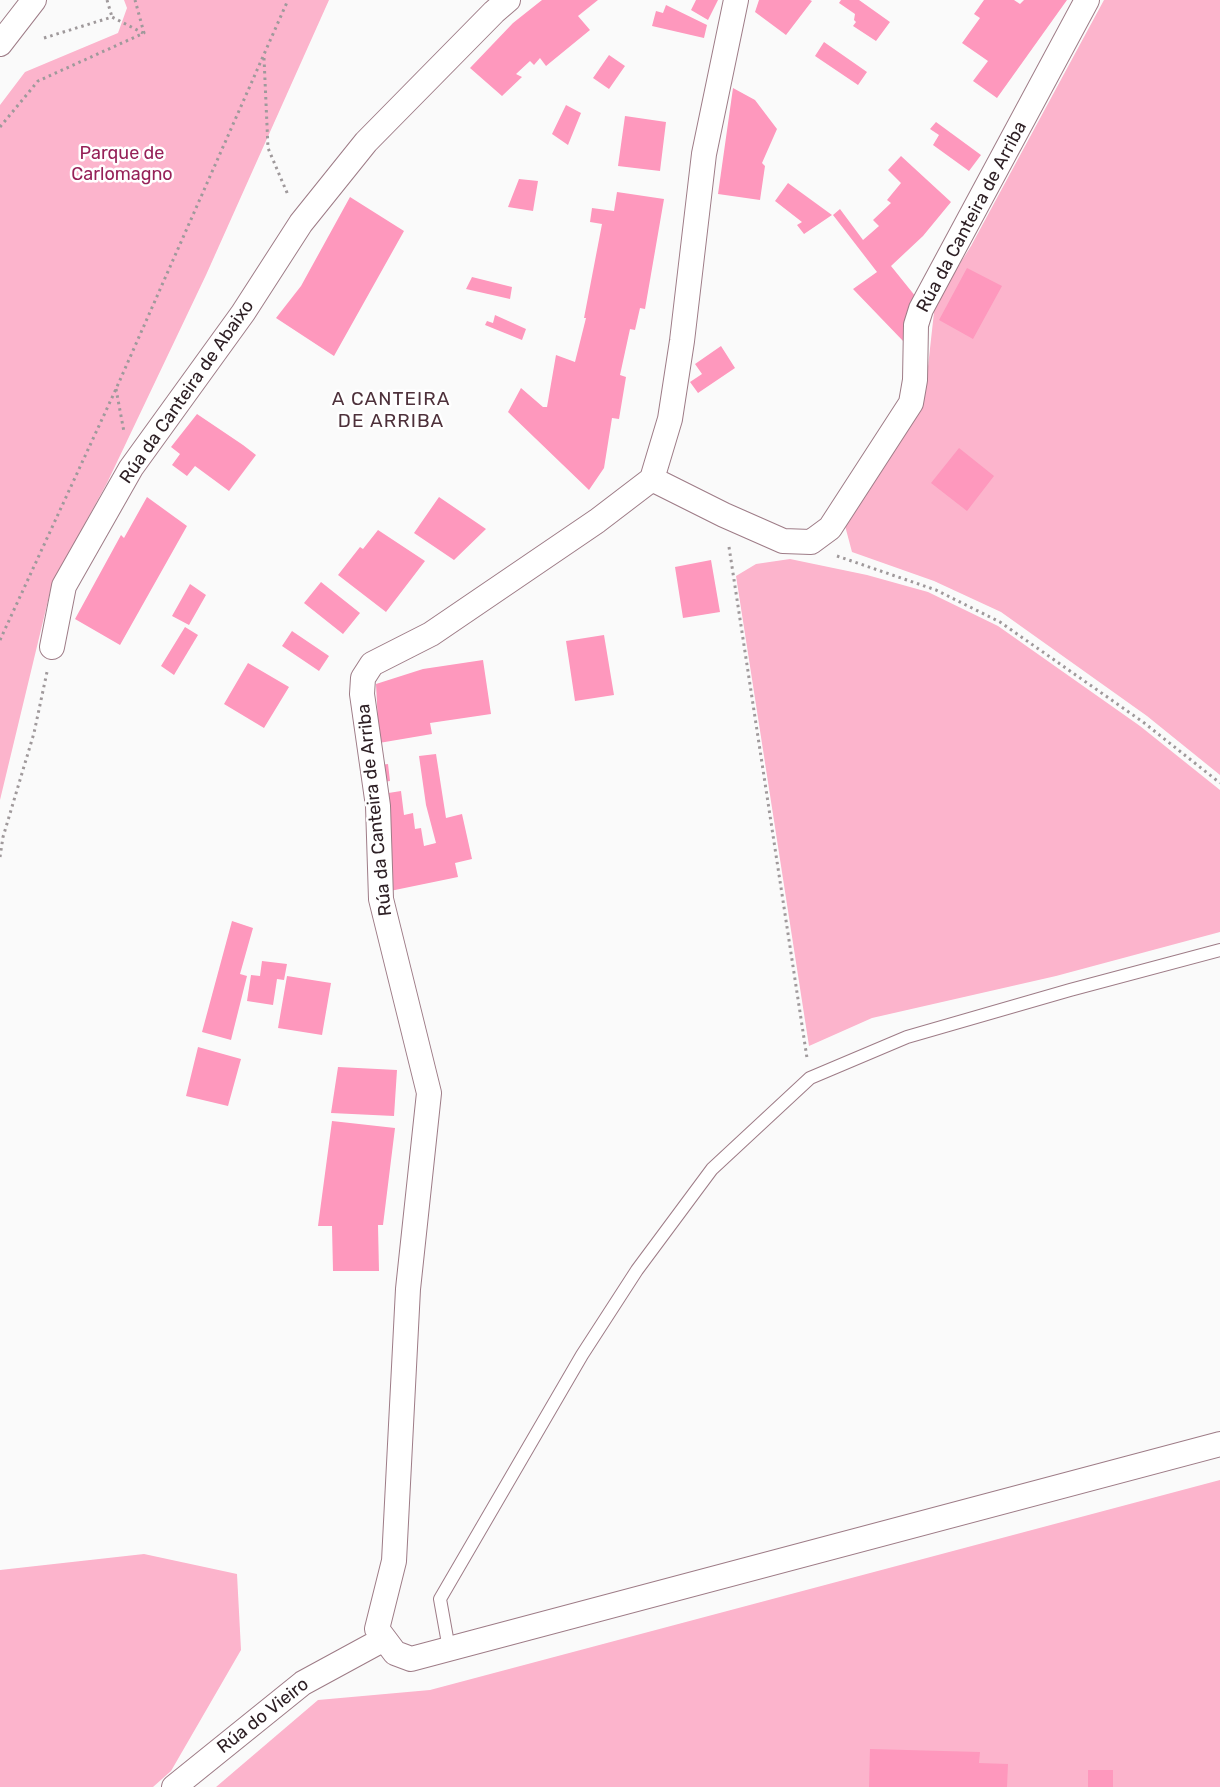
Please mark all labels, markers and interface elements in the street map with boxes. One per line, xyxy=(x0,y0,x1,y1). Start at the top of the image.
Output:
street label: Rúa da Canteira de Arriba xyxy=(912,118,1032,316)
park label: Parque de Carlomagno xyxy=(71,143,173,186)
street label: Rúa da Canteira de Abaixo xyxy=(115,296,259,488)
district label: A CANTEIRA DE ARRIBA xyxy=(330,389,452,433)
street label: Rúa da Canteira de Arriba xyxy=(353,703,397,917)
street label: Rúa do Vieiro xyxy=(213,1674,313,1758)

